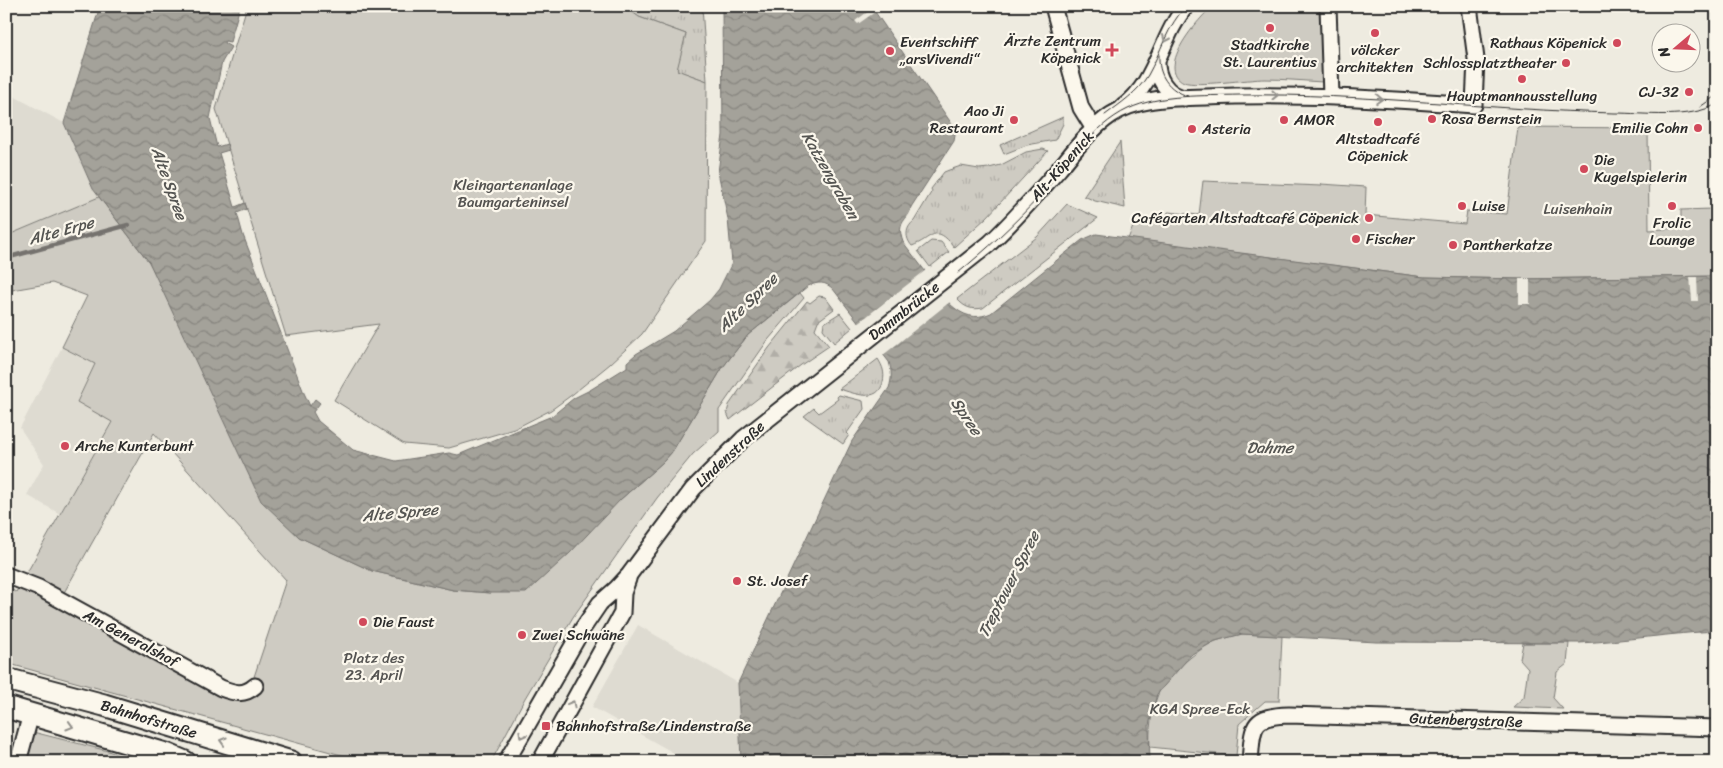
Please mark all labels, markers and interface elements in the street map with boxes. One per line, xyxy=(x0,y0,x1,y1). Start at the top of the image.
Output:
marker: Stadtkirche St. Laurentius xyxy=(1264,22,1276,34)
north arrow xyxy=(1650,22,1700,72)
marker: völcker architekten xyxy=(1369,27,1381,39)
place label: Ärzte Zentrum Köpenick xyxy=(1003,28,1102,71)
place label: Eventschiff „arsVivendi“ xyxy=(899,29,981,72)
place label: Rathaus Köpenick xyxy=(1490,30,1608,56)
place label: Stadtkirche St. Laurentius xyxy=(1223,32,1317,75)
one-way arrow xyxy=(1162,34,1173,43)
place label: völcker architekten xyxy=(1337,37,1413,80)
marker: Rathaus Köpenick xyxy=(1611,37,1623,49)
marker: Ärzte Zentrum Köpenick xyxy=(1105,43,1119,57)
text: N xyxy=(1651,43,1678,62)
marker: Eventschiff „arsVivendi“ xyxy=(884,45,896,57)
place label: Schlossplatztheater xyxy=(1423,50,1557,76)
marker: Schlossplatztheater xyxy=(1560,57,1572,69)
marker: Hauptmannausstellung xyxy=(1516,73,1528,85)
place label: CJ-32 xyxy=(1639,79,1679,105)
place label: Hauptmannausstellung xyxy=(1447,83,1597,109)
marker: CJ-32 xyxy=(1683,86,1695,98)
one-way arrow xyxy=(1271,90,1279,100)
one-way arrow xyxy=(1375,94,1383,105)
place label: Aao Ji Restaurant xyxy=(930,98,1005,141)
place label: Rosa Bernstein xyxy=(1442,106,1542,132)
place label: AMOR xyxy=(1293,107,1335,133)
marker: Rosa Bernstein xyxy=(1426,113,1438,125)
marker: Aao Ji Restaurant xyxy=(1008,114,1020,126)
marker: AMOR xyxy=(1278,114,1290,126)
place label: Emilie Cohn xyxy=(1612,115,1688,141)
place label: Asteria xyxy=(1201,116,1251,142)
marker: Altstadtcafé Cöpenick xyxy=(1372,116,1384,128)
marker: Emilie Cohn xyxy=(1692,122,1704,134)
marker: Asteria xyxy=(1186,123,1198,135)
street label: Alt-Köpenick xyxy=(1023,124,1101,208)
water label: Katzengraben xyxy=(794,126,869,227)
place label: Altstadtcafé Cöpenick xyxy=(1335,126,1420,169)
water label: Alte Spree xyxy=(143,142,197,226)
place label: Die Kugelspielerin xyxy=(1594,147,1687,190)
marker: Die Kugelspielerin xyxy=(1578,163,1590,175)
park label: Kleingartenanlage Baumgarteninsel xyxy=(453,172,573,215)
place label: Luise xyxy=(1472,193,1505,219)
park label: Luisenhain xyxy=(1544,196,1612,222)
marker: Luise xyxy=(1456,200,1468,212)
marker: Frolic Lounge xyxy=(1666,200,1678,212)
place label: Cafégarten Altstadtcafé Cöpenick xyxy=(1132,205,1359,231)
water label: Alte Erpe xyxy=(24,207,99,253)
place label: Frolic Lounge xyxy=(1649,210,1695,253)
marker: Cafégarten Altstadtcafé Cöpenick xyxy=(1363,212,1375,224)
place label: Fischer xyxy=(1366,226,1415,252)
place label: Pantherkatze xyxy=(1463,232,1553,258)
marker: Fischer xyxy=(1350,233,1362,245)
marker: Pantherkatze xyxy=(1447,239,1459,251)
water label: Alte Spree xyxy=(709,264,786,340)
street label: Dammbrücke xyxy=(863,274,946,347)
water label: Spree xyxy=(943,391,991,443)
street label: Lindenstraße xyxy=(689,414,771,494)
place label: Arche Kunterbunt xyxy=(74,433,194,459)
water label: Dahme xyxy=(1247,433,1295,462)
marker: Arche Kunterbunt xyxy=(59,440,71,452)
water label: Alte Spree xyxy=(360,495,441,530)
water label: Treptower Spree xyxy=(969,524,1049,643)
place label: St. Josef xyxy=(747,568,809,594)
marker: St. Josef xyxy=(731,575,743,587)
street label: Am Generalshof xyxy=(78,601,186,675)
place label: Die Faust xyxy=(373,609,435,635)
marker: Die Faust xyxy=(357,616,369,628)
place label: Zwei Schwäne xyxy=(532,622,625,648)
marker: Zwei Schwäne xyxy=(516,629,528,641)
park label: Platz des 23. April xyxy=(343,645,405,688)
street label: Bahnhofstraße xyxy=(97,692,201,746)
park label: KGA Spree-Eck xyxy=(1150,696,1251,722)
one-way arrow xyxy=(566,700,576,709)
street label: Gutenbergstraße xyxy=(1409,705,1523,735)
place label: Bahnhofstraße/Lindenstraße xyxy=(556,713,752,739)
one-way arrow xyxy=(65,720,74,730)
marker: Bahnhofstraße/Lindenstraße xyxy=(540,720,552,732)
one-way arrow xyxy=(518,729,528,738)
one-way arrow xyxy=(219,736,227,746)

